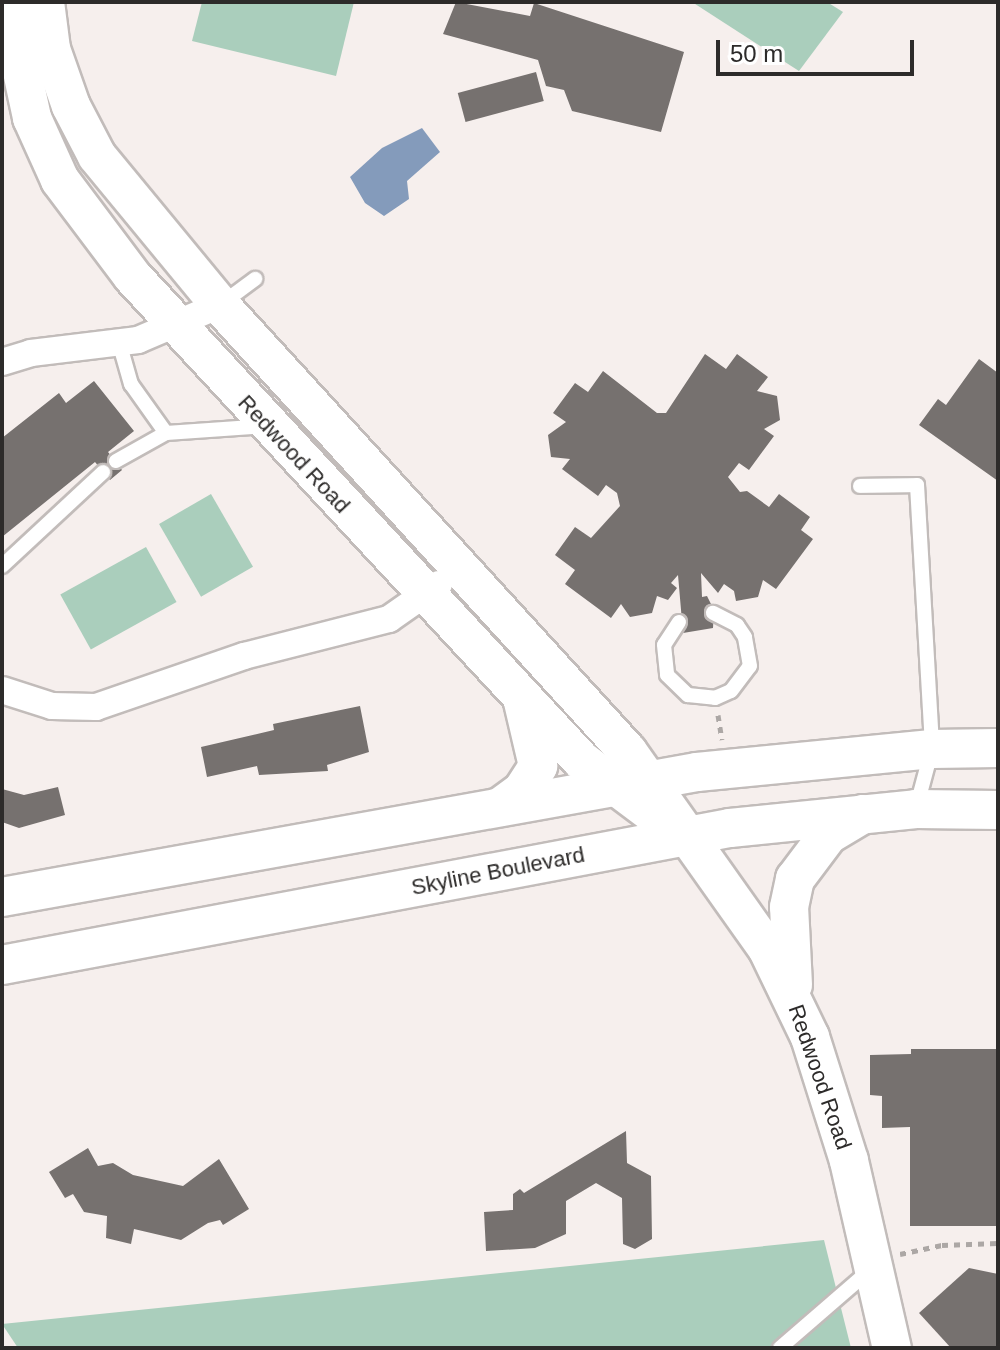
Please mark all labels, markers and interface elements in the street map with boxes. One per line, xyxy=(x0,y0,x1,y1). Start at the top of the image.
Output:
scale bar xyxy=(720,24,918,74)
text: 50 m xyxy=(730,40,783,67)
street label: Redwood Road xyxy=(233,390,355,518)
street label: Skyline Boulevard xyxy=(409,841,587,901)
street label: Redwood Road xyxy=(783,1001,857,1153)

